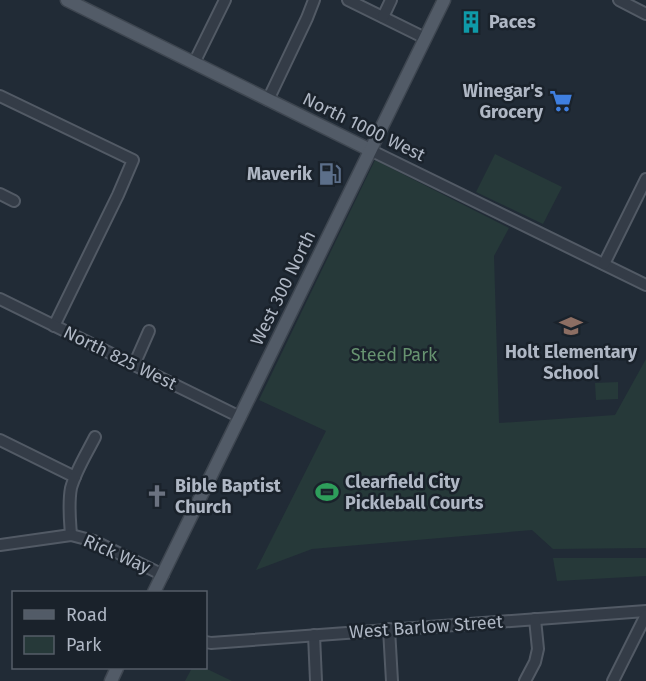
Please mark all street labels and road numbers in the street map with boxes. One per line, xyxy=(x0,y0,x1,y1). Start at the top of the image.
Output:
street label: North 1000 West xyxy=(299,88,429,166)
street label: West 300 North xyxy=(246,227,320,349)
street label: North 825 West xyxy=(60,321,181,395)
street label: Rick Way xyxy=(80,529,154,579)
street label: West Barlow Street xyxy=(348,611,504,643)

